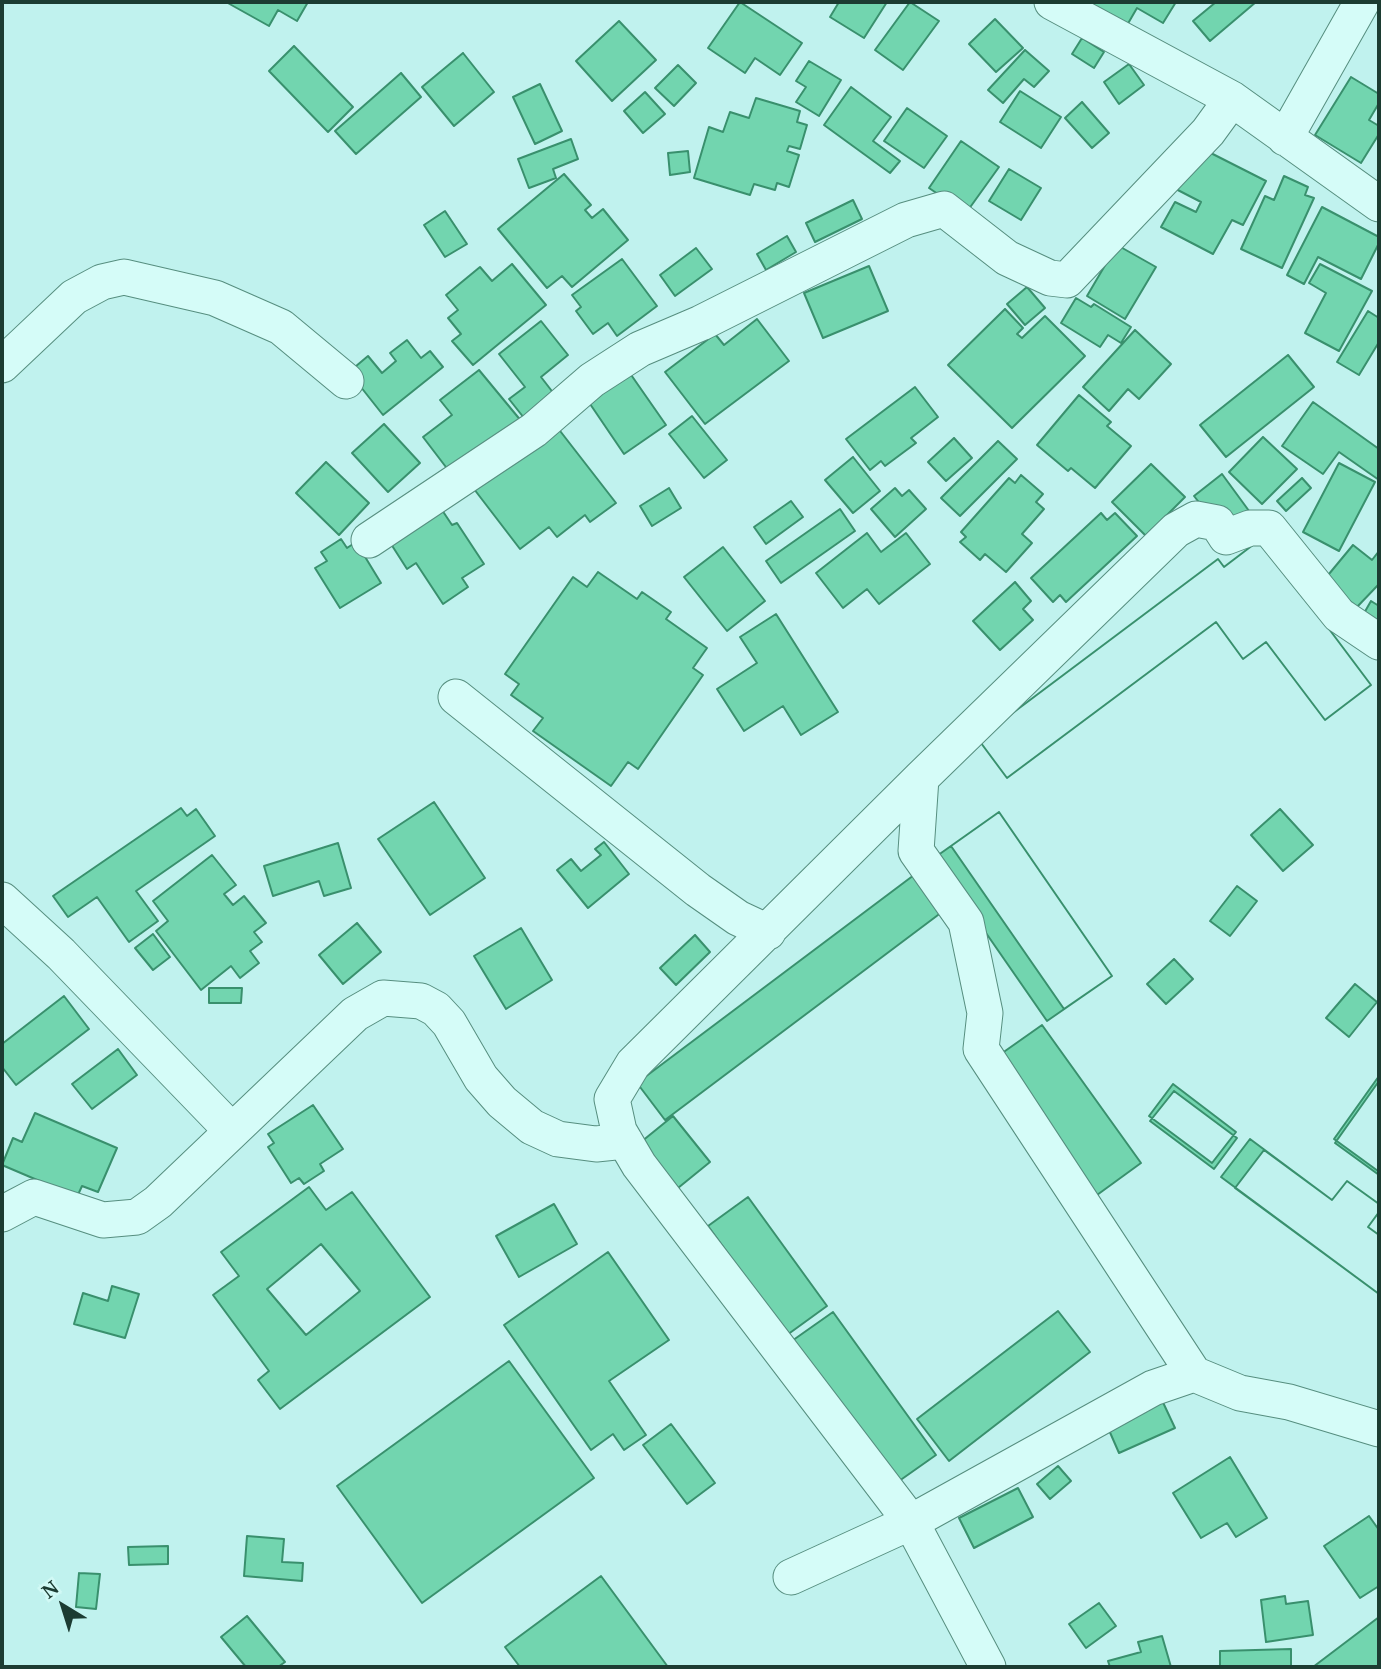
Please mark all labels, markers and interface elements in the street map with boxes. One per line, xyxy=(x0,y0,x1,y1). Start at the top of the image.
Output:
north arrow xyxy=(28,1571,98,1641)
text: N xyxy=(36,1575,64,1604)

